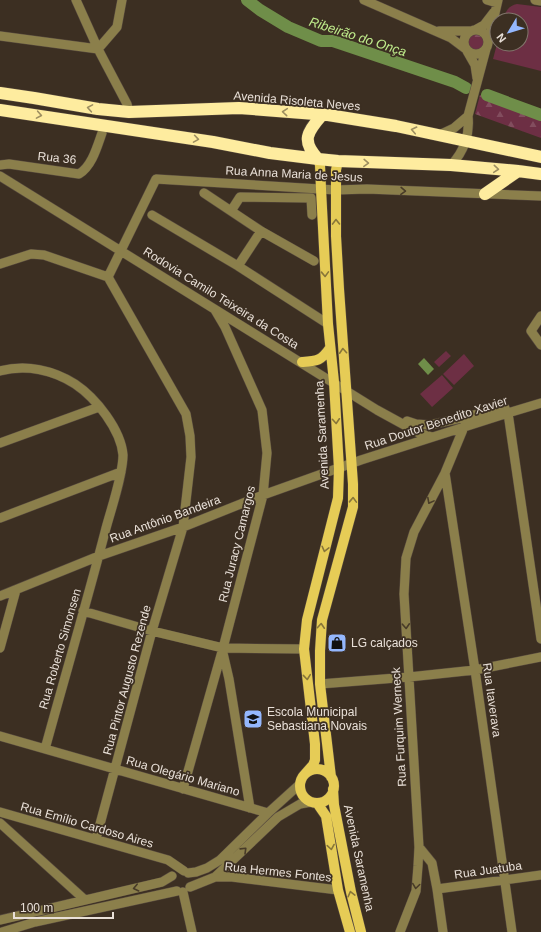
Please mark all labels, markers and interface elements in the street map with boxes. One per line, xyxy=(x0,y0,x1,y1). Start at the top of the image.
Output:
north arrow xyxy=(489,12,529,52)
water label: Ribeirão do Onça xyxy=(307,14,408,59)
text: N xyxy=(494,31,508,45)
street label: Avenida Risoleta Neves xyxy=(233,88,361,114)
one-way arrow xyxy=(87,104,93,112)
one-way arrow xyxy=(282,108,288,117)
one-way arrow xyxy=(36,110,42,119)
one-way arrow xyxy=(410,126,417,134)
one-way arrow xyxy=(193,134,199,143)
street label: Rua 36 xyxy=(37,149,77,167)
one-way arrow xyxy=(363,158,369,167)
street label: Rua Anna Maria de Jesus xyxy=(225,163,363,185)
one-way arrow xyxy=(493,164,499,173)
one-way arrow xyxy=(400,186,406,195)
one-way arrow xyxy=(332,219,340,225)
street label: Rodovia Camilo Teixeira da Costa xyxy=(141,244,302,352)
one-way arrow xyxy=(321,271,330,277)
one-way arrow xyxy=(339,348,348,354)
street label: Avenida Saramenha xyxy=(312,380,332,490)
street label: Rua Doutor Benedito Xavier xyxy=(363,393,509,453)
one-way arrow xyxy=(332,418,341,424)
street label: Rua Juracy Camargos xyxy=(216,484,258,604)
street label: Rua Antônio Bandeira xyxy=(108,492,223,546)
one-way arrow xyxy=(348,497,357,503)
one-way arrow xyxy=(427,497,435,504)
one-way arrow xyxy=(321,546,330,553)
street label: Rua Roberto Simonsen xyxy=(36,587,84,711)
street label: Rua Pintor Augusto Rezende xyxy=(100,603,154,757)
one-way arrow xyxy=(401,622,410,629)
one-way arrow xyxy=(317,623,326,629)
shop icon: LG calçados xyxy=(326,632,348,654)
place label: LG calçados xyxy=(351,636,418,650)
street label: Rua Itaverava xyxy=(480,662,504,738)
street label: Rua Furquim Werneck xyxy=(389,666,409,787)
one-way arrow xyxy=(303,674,312,680)
place label: Escola Municipal Sebastiana Novais xyxy=(267,705,367,733)
school or university icon: Escola Municipal Sebastiana Novais xyxy=(242,708,264,730)
street label: Rua Olegário Mariano xyxy=(125,753,242,799)
street label: Rua Emílio Cardoso Aires xyxy=(19,799,155,851)
street label: Avenida Saramenha xyxy=(341,803,377,913)
one-way arrow xyxy=(326,844,335,850)
one-way arrow xyxy=(239,847,247,855)
street label: Rua Juatuba xyxy=(453,858,523,882)
street label: Rua Hermes Fontes xyxy=(224,859,332,885)
one-way arrow xyxy=(412,883,421,889)
one-way arrow xyxy=(133,884,139,892)
one-way arrow xyxy=(348,891,356,898)
scale bar xyxy=(14,894,113,920)
text: 100 m xyxy=(20,901,53,915)

